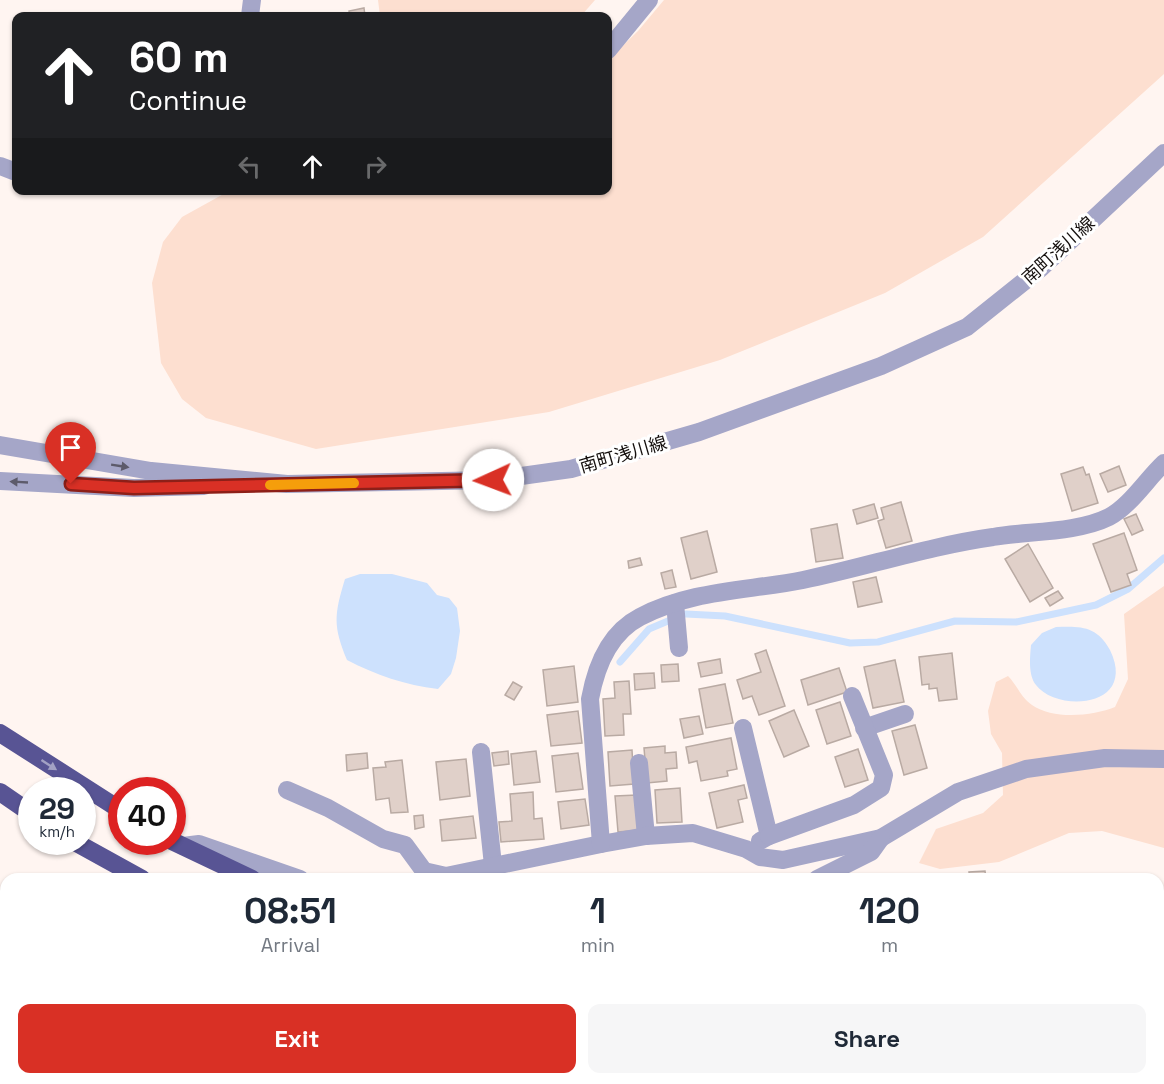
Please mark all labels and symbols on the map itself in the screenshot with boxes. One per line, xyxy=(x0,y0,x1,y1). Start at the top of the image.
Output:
street label: 南町浅川線 xyxy=(1017,211,1099,289)
pin xyxy=(45,422,96,484)
street label: 南町浅川線 xyxy=(577,431,669,477)
position arrow xyxy=(461,448,525,512)
one-way arrow xyxy=(110,462,129,471)
one-way arrow xyxy=(9,477,28,486)
one-way arrow xyxy=(41,760,57,771)
speed limit sign: 40 xyxy=(108,777,186,855)

